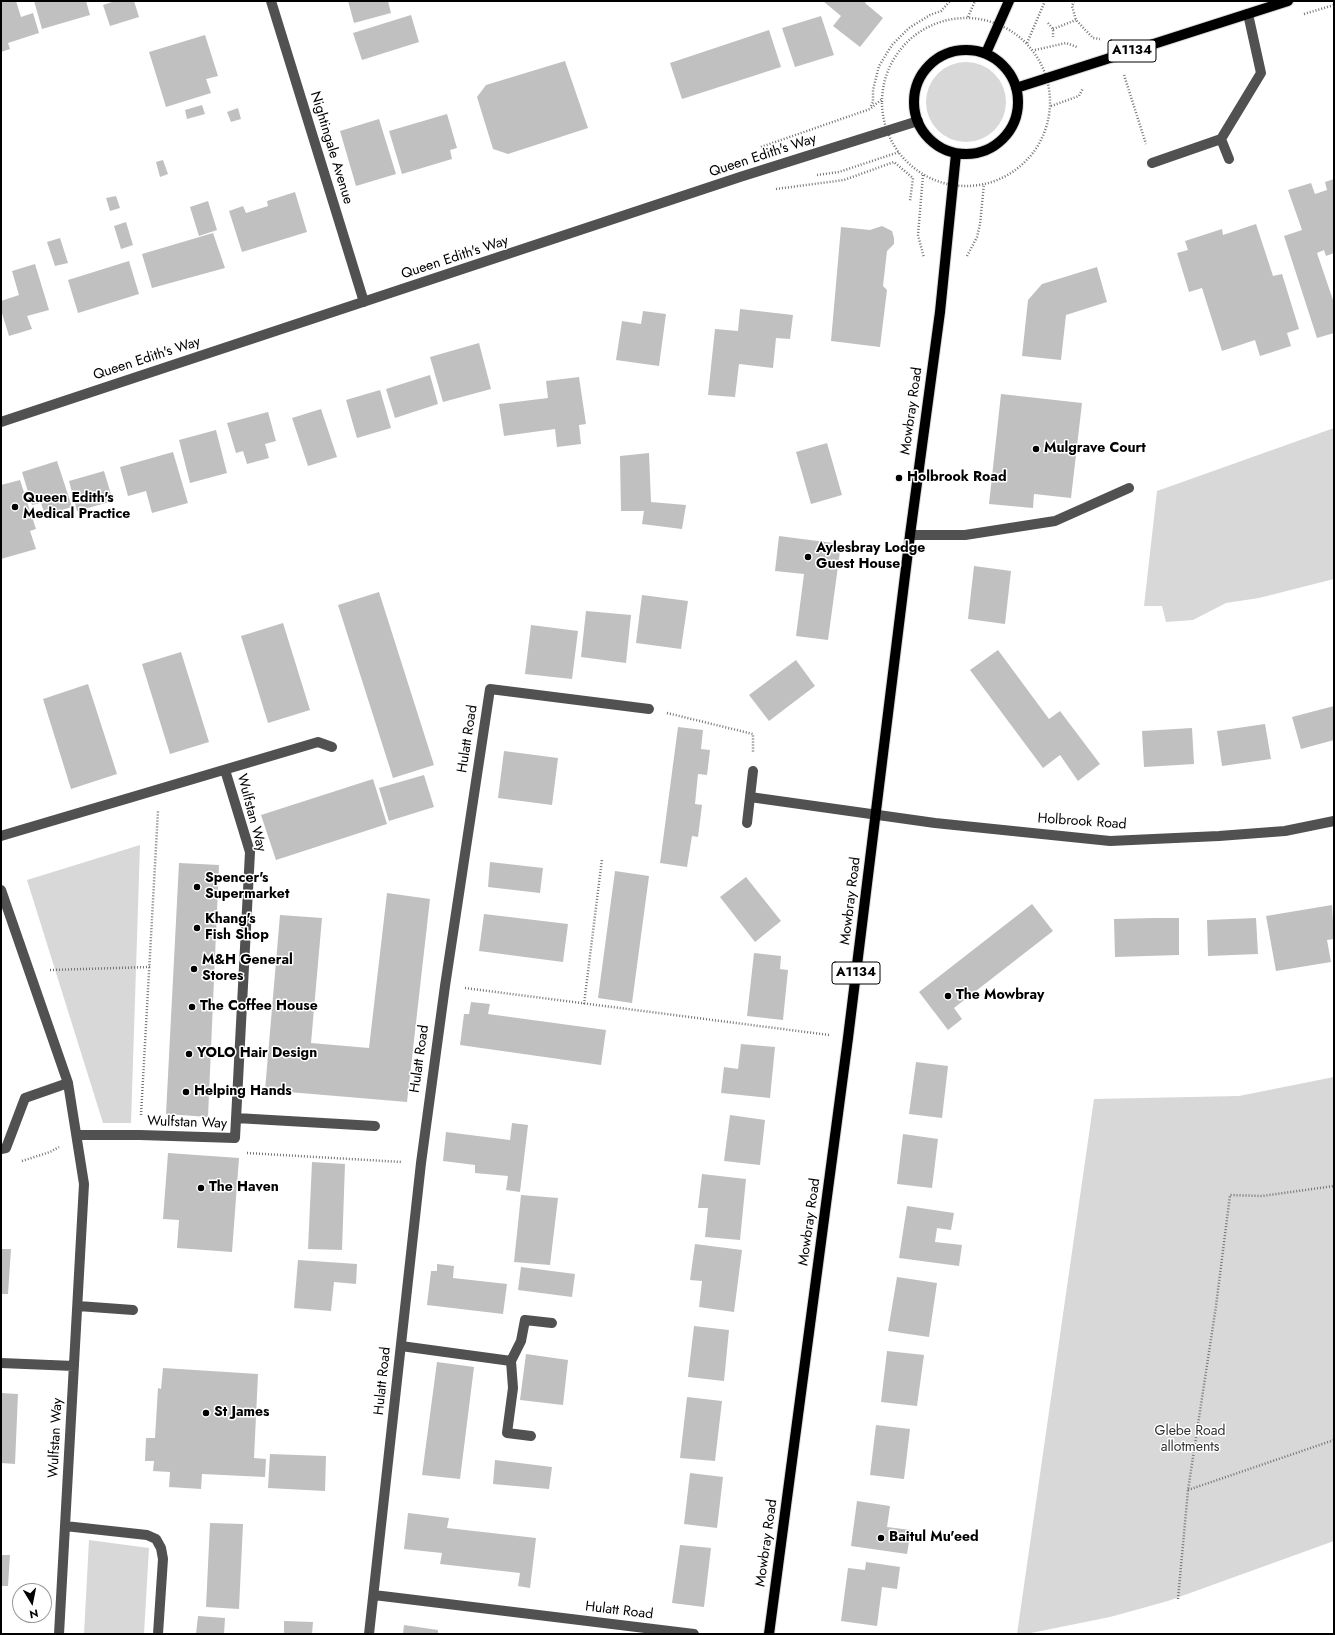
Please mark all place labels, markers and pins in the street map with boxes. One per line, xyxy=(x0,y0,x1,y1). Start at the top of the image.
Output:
place label: Mulgrave Court xyxy=(1044,441,1146,457)
marker: Mulgrave Court xyxy=(1031,444,1041,454)
place label: Holbrook Road xyxy=(907,470,1007,486)
marker: Holbrook Road xyxy=(894,473,904,483)
place label: Queen Edith's Medical Practice xyxy=(23,491,130,524)
marker: Queen Edith's Medical Practice xyxy=(10,502,20,512)
place label: Aylesbray Lodge Guest House xyxy=(816,541,925,574)
marker: Aylesbray Lodge Guest House xyxy=(803,552,813,562)
place label: Spencer's Supermarket xyxy=(205,871,289,904)
marker: Spencer's Supermarket xyxy=(192,882,202,892)
place label: Khang's Fish Shop xyxy=(205,912,269,944)
marker: Khang's Fish Shop xyxy=(192,923,202,933)
place label: M&H General Stores xyxy=(202,953,293,986)
marker: M&H General Stores xyxy=(189,964,199,974)
place label: The Mowbray xyxy=(956,988,1044,1004)
marker: The Mowbray xyxy=(943,991,953,1001)
place label: The Coffee House xyxy=(200,999,318,1015)
marker: The Coffee House xyxy=(187,1002,197,1012)
place label: YOLO Hair Design xyxy=(197,1046,317,1062)
marker: YOLO Hair Design xyxy=(184,1049,194,1059)
place label: Helping Hands xyxy=(194,1084,292,1100)
marker: Helping Hands xyxy=(181,1087,191,1097)
place label: The Haven xyxy=(209,1180,279,1196)
marker: The Haven xyxy=(196,1183,206,1193)
place label: St James xyxy=(214,1405,269,1421)
marker: St James xyxy=(201,1408,211,1418)
place label: Baitul Mu'eed xyxy=(889,1530,979,1546)
marker: Baitul Mu'eed xyxy=(876,1533,886,1543)

